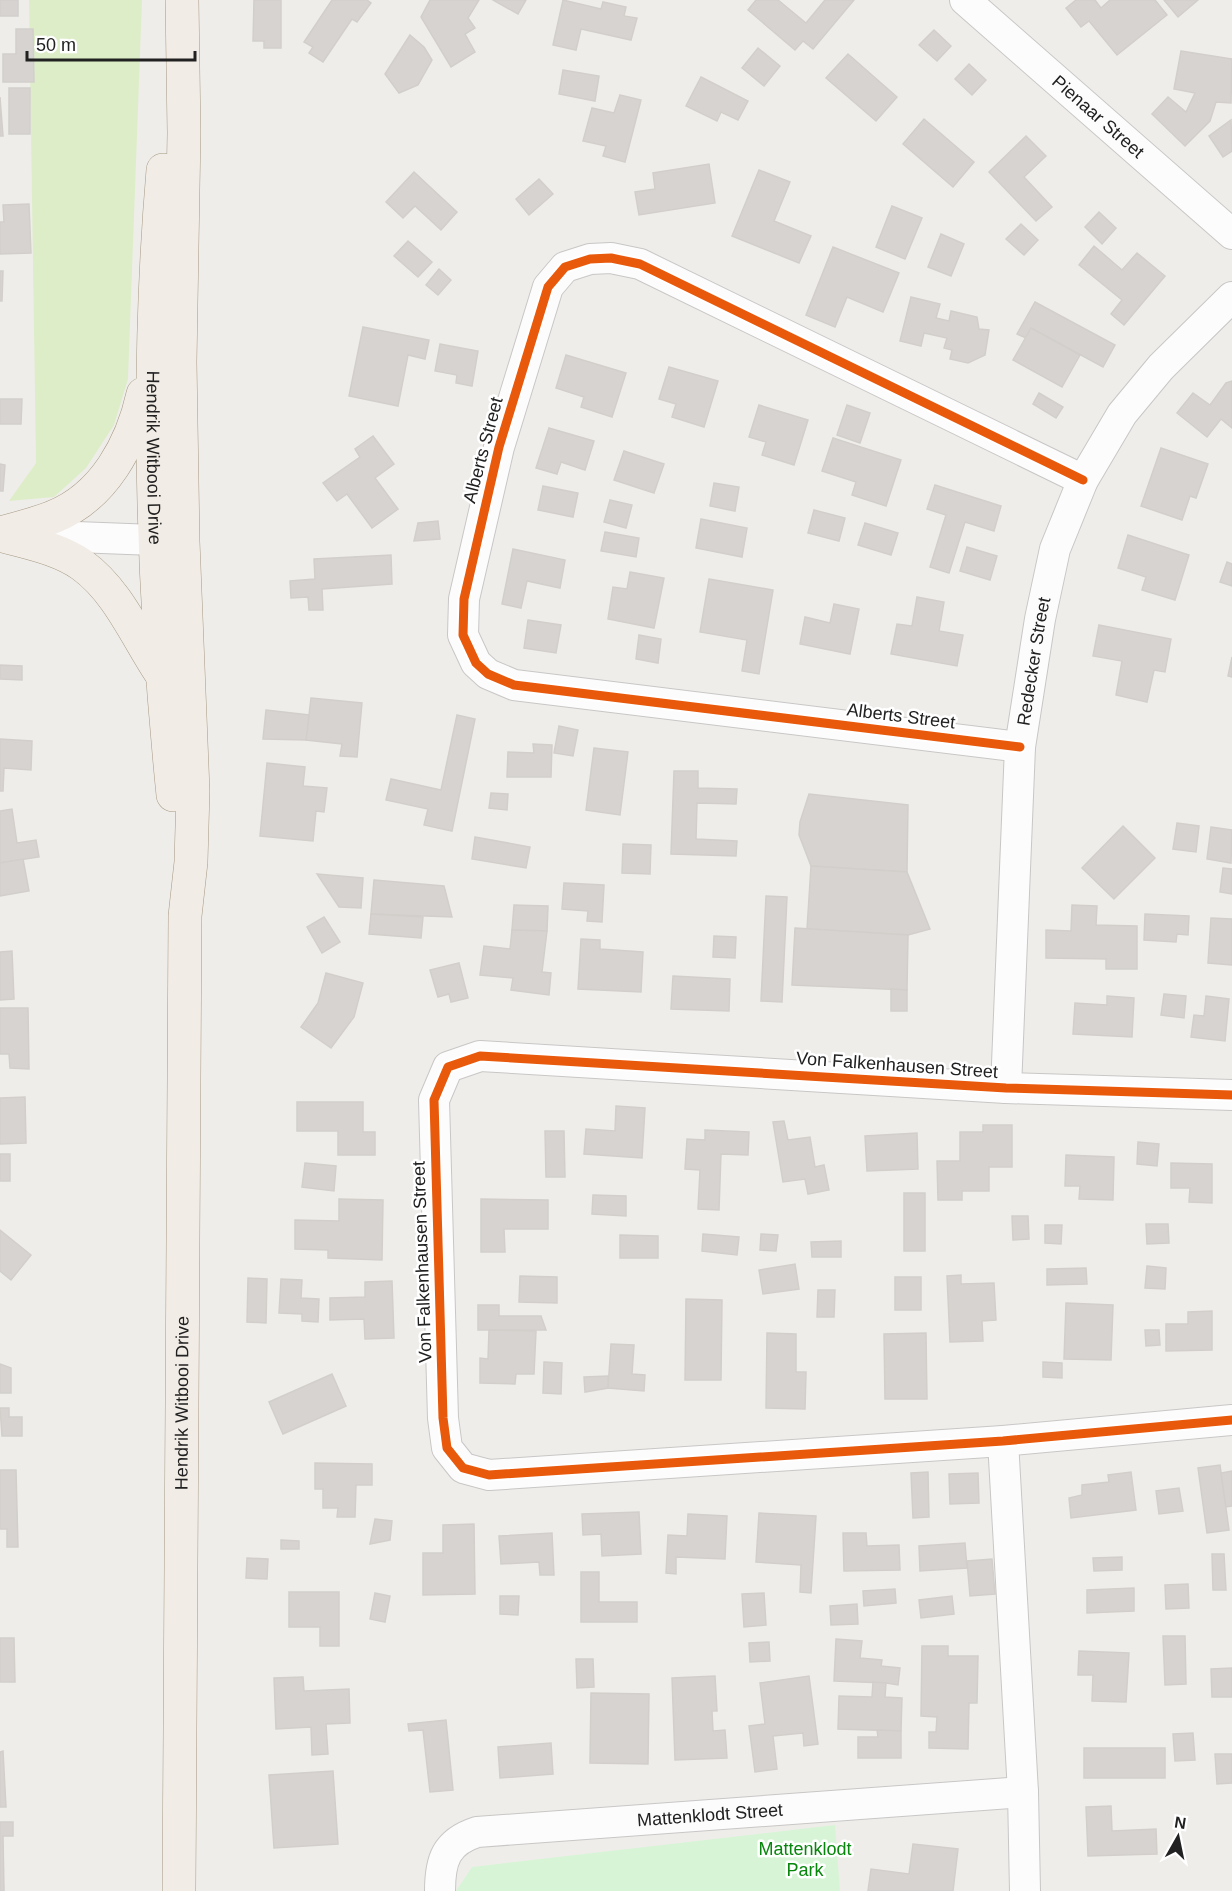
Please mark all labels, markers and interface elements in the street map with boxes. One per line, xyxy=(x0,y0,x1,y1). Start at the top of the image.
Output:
scale bar xyxy=(27,24,195,62)
text: 50 m xyxy=(36,35,76,55)
street label: Pienaar Street xyxy=(1048,71,1148,162)
street label: Hendrik Witbooi Drive xyxy=(143,371,165,545)
street label: Alberts Street xyxy=(459,395,507,505)
street label: Redecker Street xyxy=(1013,595,1054,727)
street label: Alberts Street xyxy=(846,699,956,733)
street label: Von Falkenhausen Street xyxy=(795,1048,999,1082)
street label: Von Falkenhausen Street xyxy=(408,1161,436,1363)
street label: Hendrik Witbooi Drive xyxy=(171,1316,193,1490)
street label: Mattenklodt Street xyxy=(636,1800,784,1830)
north arrow xyxy=(1148,1807,1208,1867)
text: N xyxy=(1173,1813,1187,1832)
park label: Mattenklodt Park xyxy=(758,1839,852,1880)

